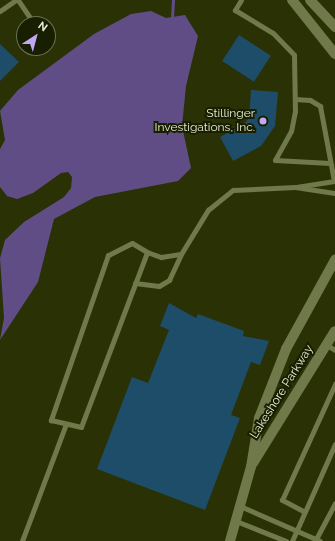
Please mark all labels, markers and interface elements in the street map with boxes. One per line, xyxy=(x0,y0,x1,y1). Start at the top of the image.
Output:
north arrow xyxy=(16,16,56,56)
text: N xyxy=(36,19,50,34)
place label: Stillinger Investigations, Inc. xyxy=(154,107,255,135)
marker: Stillinger Investigations, Inc. xyxy=(258,116,268,126)
street label: Lakeshore Parkway xyxy=(247,343,317,441)

